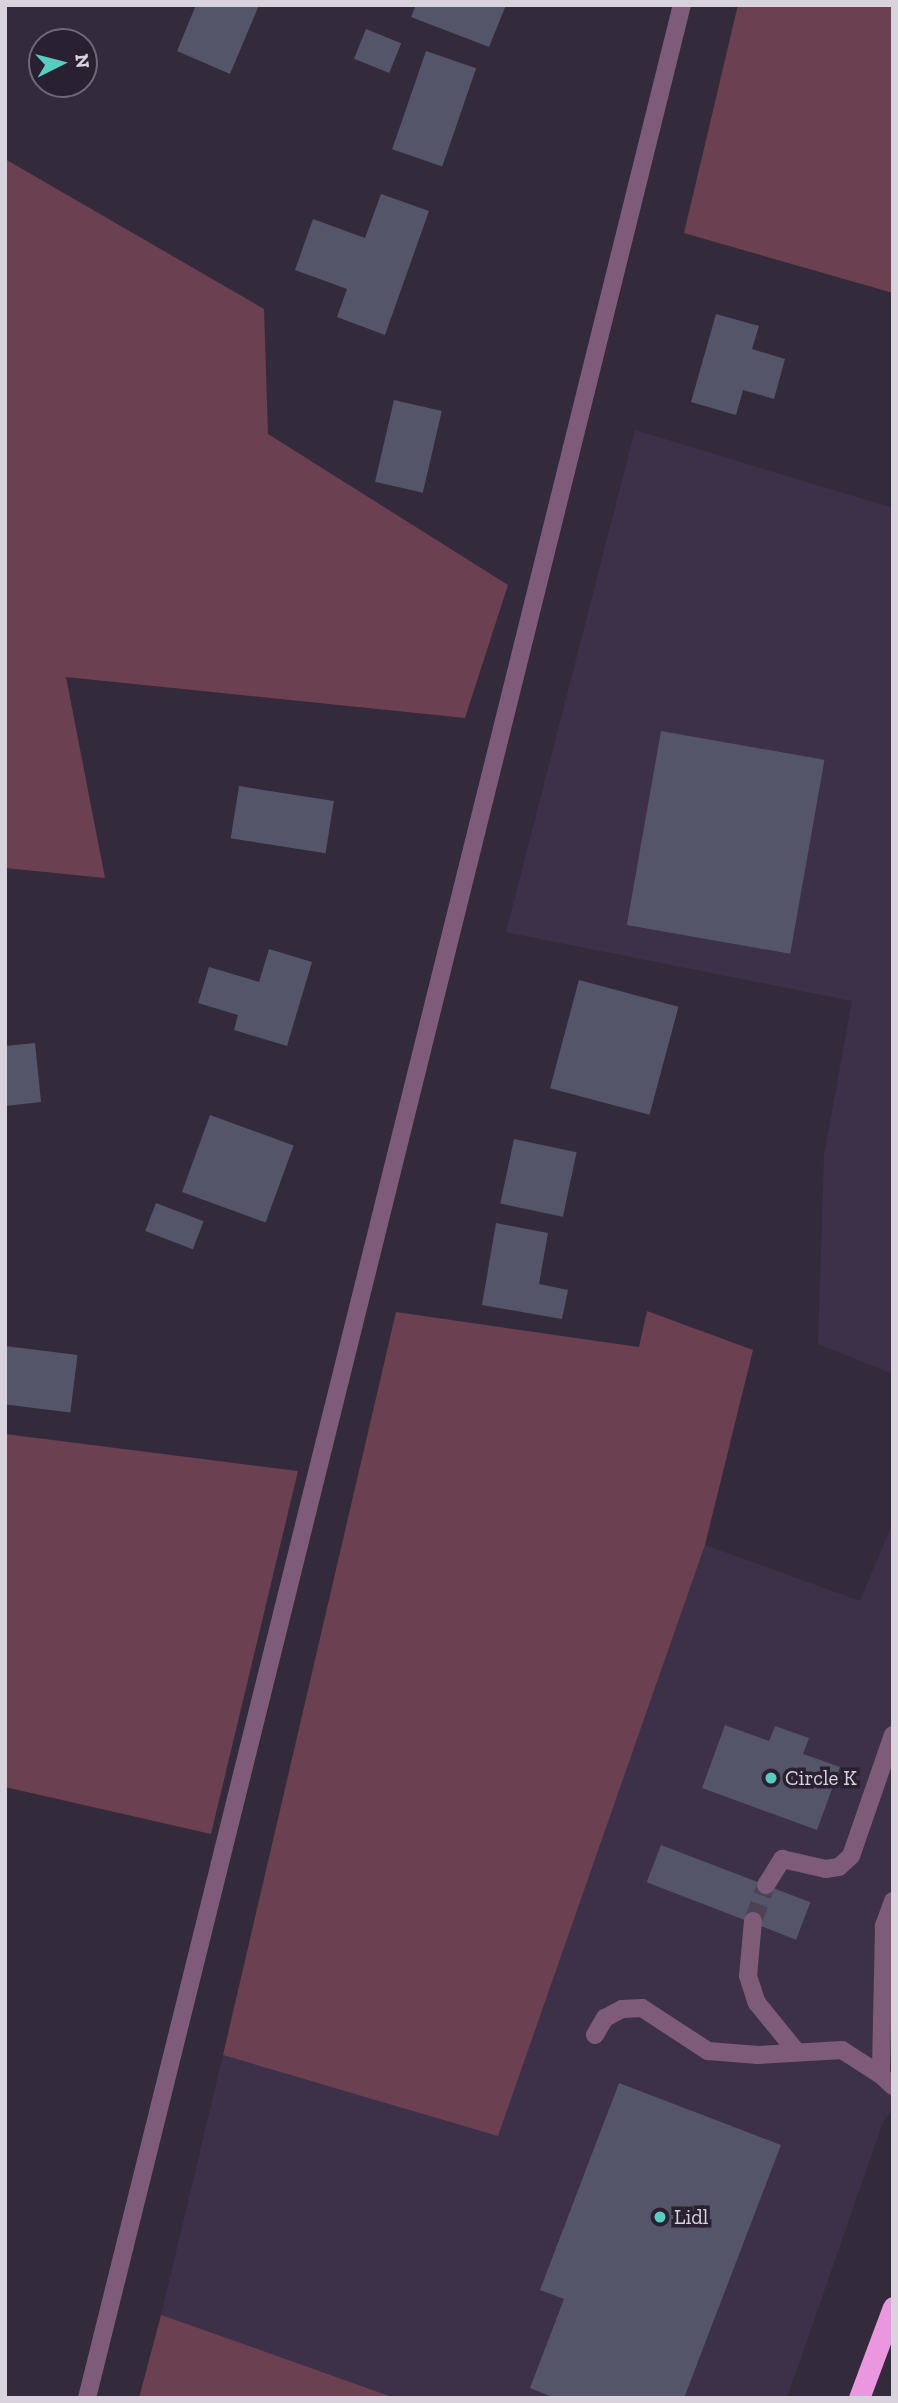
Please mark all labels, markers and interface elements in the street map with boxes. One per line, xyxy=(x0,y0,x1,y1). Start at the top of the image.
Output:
north arrow xyxy=(28,28,98,98)
text: N xyxy=(70,53,95,69)
place label: Circle K xyxy=(785,1765,857,1791)
marker: Circle K xyxy=(763,1770,779,1786)
place label: Lidl xyxy=(674,2204,708,2230)
marker: Lidl xyxy=(652,2209,668,2225)

